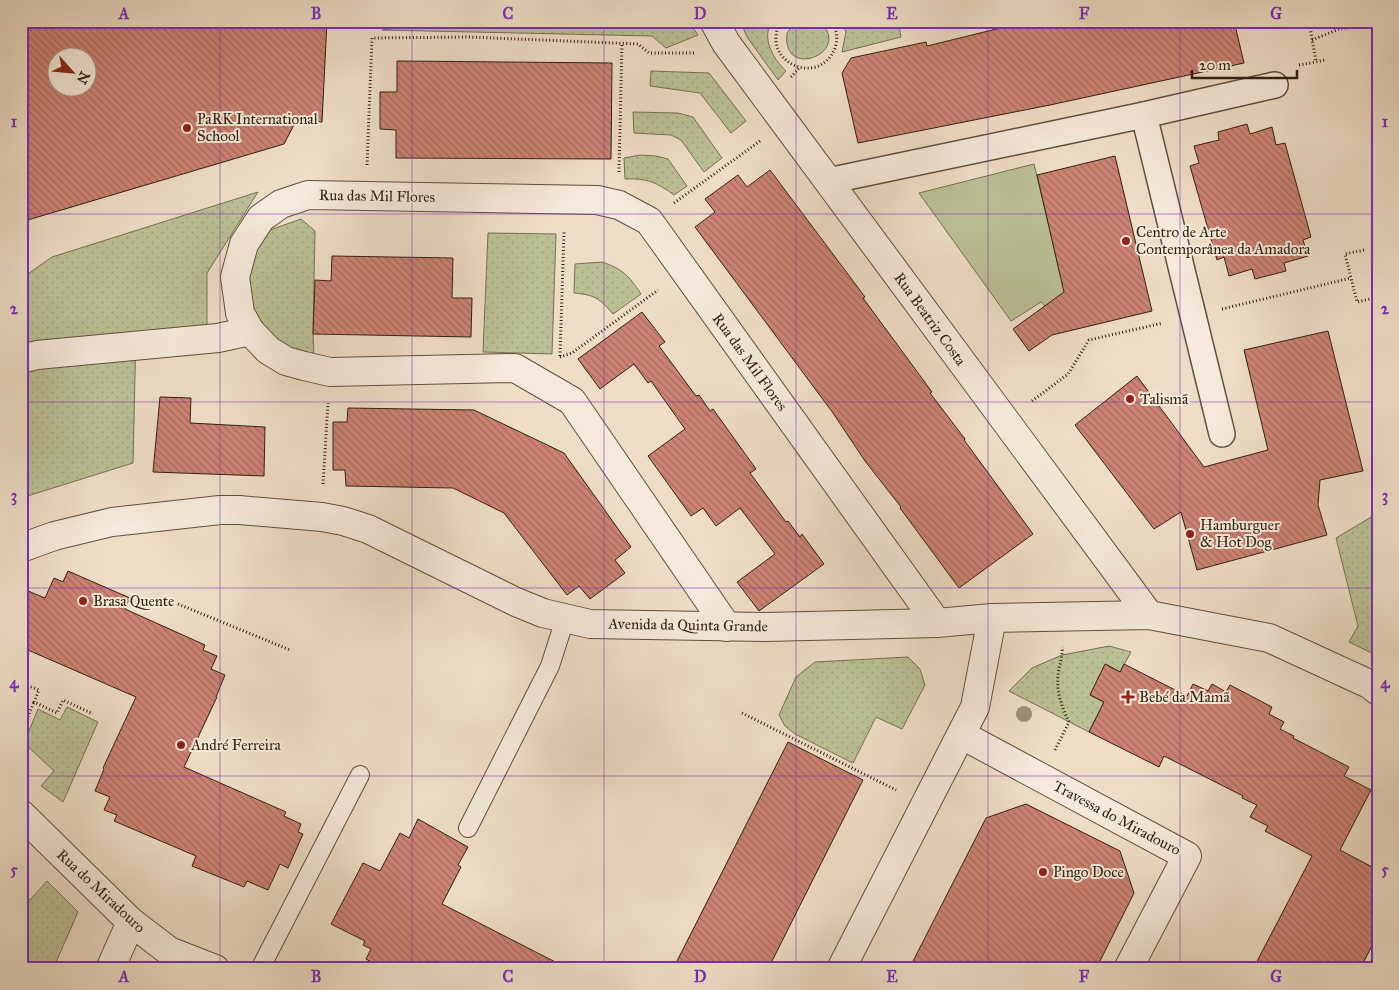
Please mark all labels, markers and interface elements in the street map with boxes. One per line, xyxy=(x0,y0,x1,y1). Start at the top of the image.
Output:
text: A xyxy=(118,4,130,23)
text: B xyxy=(311,4,321,23)
text: C xyxy=(503,4,514,23)
text: D xyxy=(694,4,707,23)
text: E xyxy=(886,4,898,23)
text: F xyxy=(1079,4,1090,23)
text: G xyxy=(1270,4,1282,23)
north arrow xyxy=(48,48,98,98)
scale bar xyxy=(1192,48,1296,80)
text: 20 m xyxy=(1199,56,1231,74)
text: N xyxy=(73,69,93,87)
place label: PaRK International School xyxy=(197,110,319,145)
text: 1 xyxy=(11,112,18,131)
text: 1 xyxy=(1382,112,1389,131)
marker: PaRK International School xyxy=(181,122,193,134)
street label: Rua das Mil Flores xyxy=(319,186,435,206)
place label: Centro de Arte Contemporânea da Amadora xyxy=(1136,223,1311,258)
marker: Centro de Arte Contemporânea da Amadora xyxy=(1120,235,1132,247)
street label: Rua Beatriz Costa xyxy=(890,269,970,370)
text: 2 xyxy=(10,299,19,318)
text: 2 xyxy=(1381,299,1390,318)
street label: Rua das Mil Flores xyxy=(709,310,791,414)
place label: Talismã xyxy=(1140,390,1189,408)
marker: Talismã xyxy=(1124,393,1136,405)
text: 3 xyxy=(11,486,17,506)
text: 3 xyxy=(1382,486,1388,506)
place label: Hamburguer & Hot Dog xyxy=(1200,516,1280,551)
marker: Hamburguer & Hot Dog xyxy=(1184,528,1196,540)
place label: Brasa Quente xyxy=(93,592,174,610)
marker: Brasa Quente xyxy=(77,595,89,607)
street label: Avenida da Quinta Grande xyxy=(607,615,768,635)
text: 4 xyxy=(10,673,20,693)
text: 4 xyxy=(1381,673,1391,693)
place label: Bebé da Mamã xyxy=(1139,688,1230,706)
marker: Bebé da Mamã xyxy=(1121,690,1135,704)
place label: André Ferreira xyxy=(190,736,282,754)
marker: André Ferreira xyxy=(175,739,187,751)
street label: Travessa do Miradouro xyxy=(1050,777,1184,859)
street label: Rua do Miradouro xyxy=(53,845,149,937)
text: 5 xyxy=(10,860,18,879)
text: 5 xyxy=(1381,860,1389,879)
place label: Pingo Doce xyxy=(1053,863,1124,881)
marker: Pingo Doce xyxy=(1037,866,1049,878)
text: A xyxy=(118,967,130,986)
text: B xyxy=(311,967,321,986)
text: C xyxy=(503,967,514,986)
text: D xyxy=(694,967,707,986)
text: E xyxy=(886,967,898,986)
text: F xyxy=(1079,967,1090,986)
text: G xyxy=(1270,967,1282,986)

